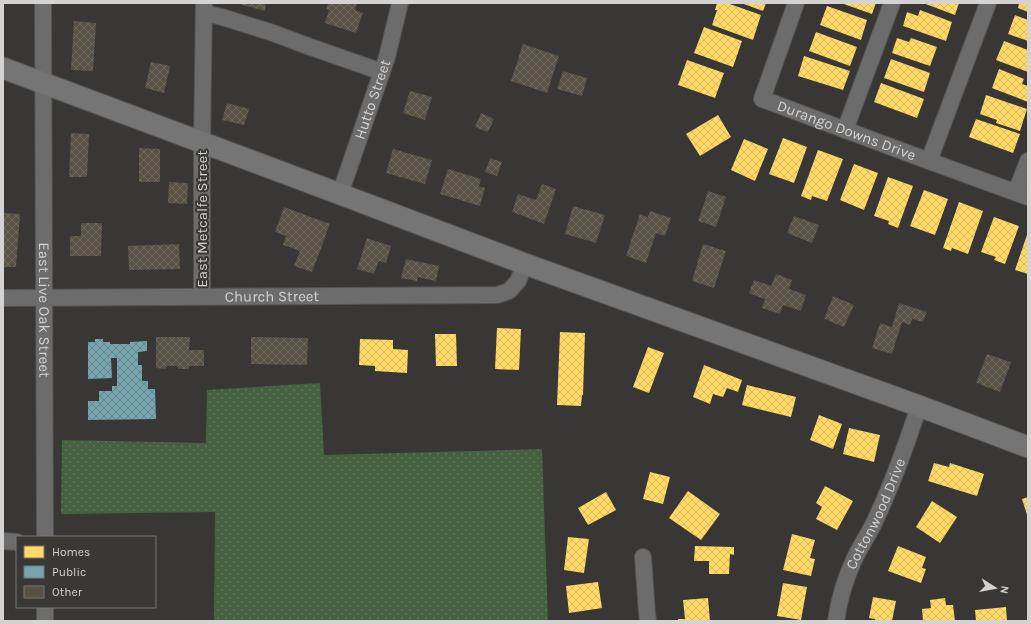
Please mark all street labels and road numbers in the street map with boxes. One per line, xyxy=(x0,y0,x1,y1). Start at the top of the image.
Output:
street label: Hutto Street xyxy=(350,57,395,142)
street label: Durango Downs Drive xyxy=(775,96,918,164)
street label: East Metcalfe Street xyxy=(193,150,211,288)
street label: East Live Oak Street xyxy=(35,242,53,378)
street label: Church Street xyxy=(225,287,320,306)
street label: Cottonwood Drive xyxy=(842,456,909,572)

